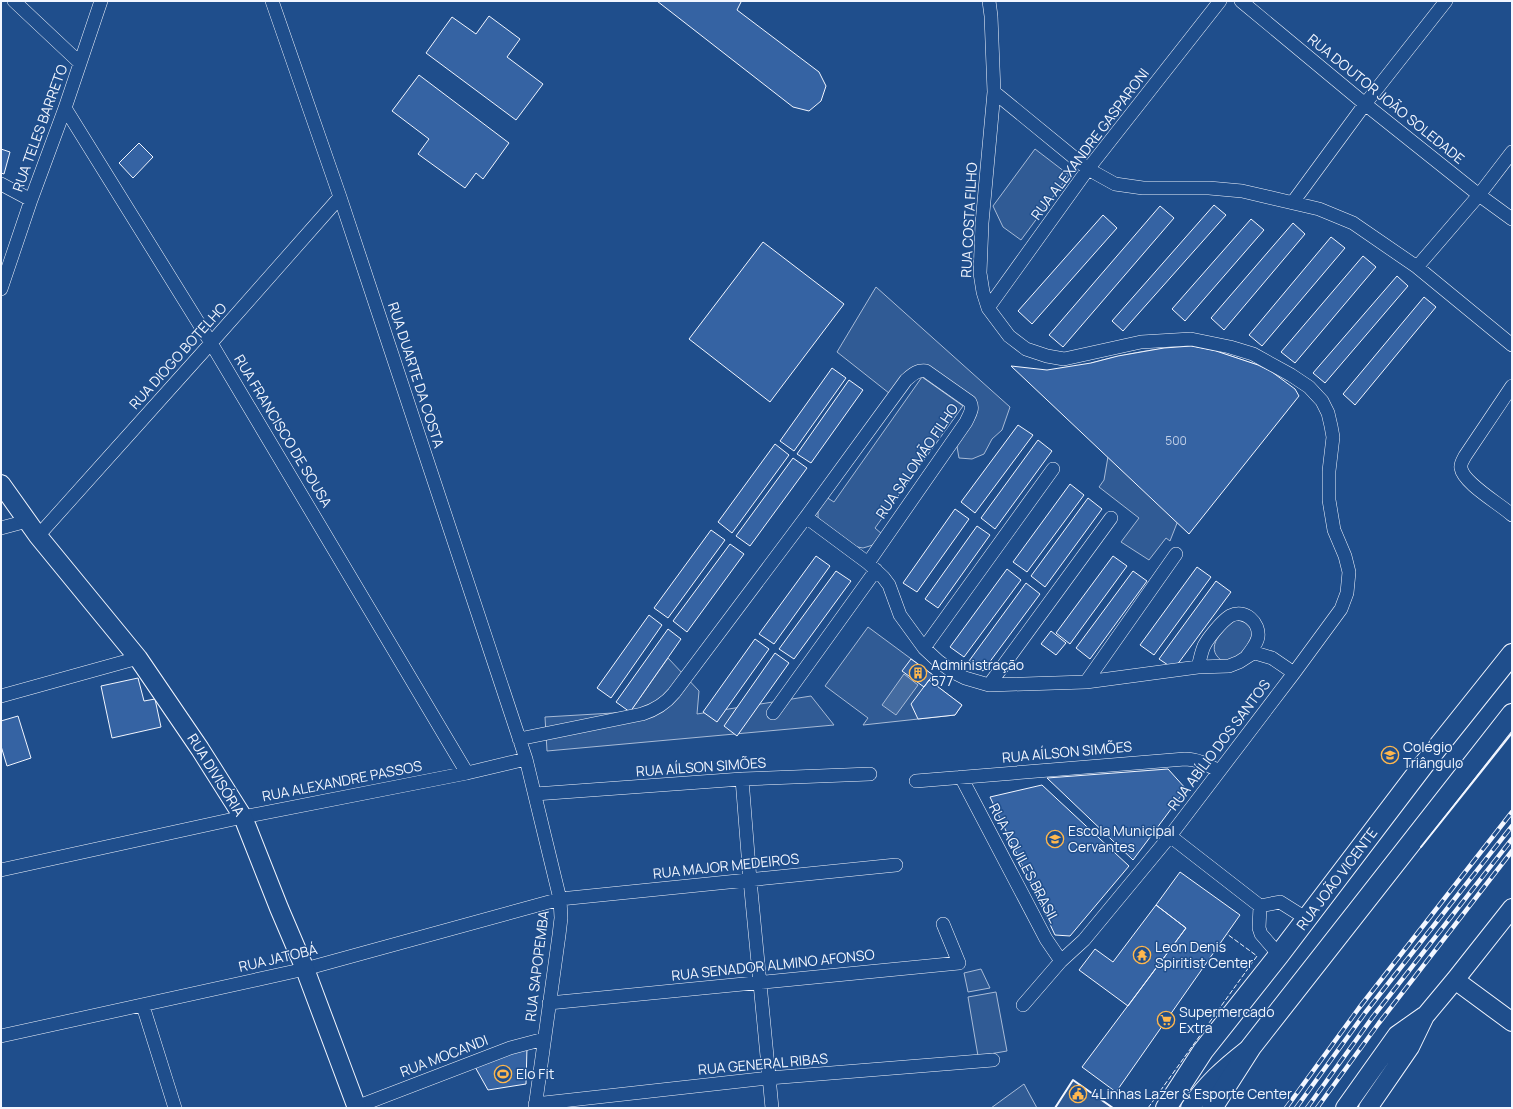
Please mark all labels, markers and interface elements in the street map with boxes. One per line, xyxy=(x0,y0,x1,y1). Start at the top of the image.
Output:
street label: RUA DOUTOR JOÃO SOLEDADE xyxy=(1304,29,1469,168)
street label: RUA TELES BARRETO xyxy=(8,62,71,194)
street label: RUA ALEXANDRE GASPARONI xyxy=(1026,64,1153,223)
street label: RUA COSTA FILHO xyxy=(956,162,981,278)
street label: RUA DIOGO BOTELHO xyxy=(125,298,231,413)
street label: RUA DUARTE DA COSTA xyxy=(384,300,449,450)
street label: RUA FRANCISCO DE SOUSA xyxy=(230,351,337,511)
street label: RUA SALOMÃO FILHO xyxy=(871,399,962,522)
house number: 500 xyxy=(1165,432,1187,449)
place label: Administração 577 xyxy=(931,655,1024,690)
building icon: Administração 577 xyxy=(908,663,928,683)
street label: RUA ABÍLIO DOS SANTOS xyxy=(1163,675,1274,814)
street label: RUA DIVISÓRIA xyxy=(183,730,249,820)
street label: RUA AÍLSON SIMÕES xyxy=(1001,736,1133,767)
place label: Colégio Triângulo xyxy=(1403,737,1463,772)
school or university icon: Colégio Triângulo xyxy=(1380,745,1400,765)
street label: RUA AÍLSON SIMÕES xyxy=(635,752,767,781)
street label: RUA ALEXANDRE PASSOS xyxy=(260,756,424,805)
street label: RUA AQUILES BRASIL xyxy=(985,800,1064,926)
place label: Escola Municipal Cervantes xyxy=(1068,821,1175,856)
street label: RUA JOÃO VICENTE xyxy=(1292,824,1381,934)
school or university icon: Escola Municipal Cervantes xyxy=(1045,829,1065,849)
street label: RUA MAJOR MEDEIROS xyxy=(652,848,800,883)
street label: RUA SAPOPEMBA xyxy=(520,909,553,1023)
place label: Leon Denis Spiritist Center xyxy=(1155,937,1253,972)
street label: RUA JATOBÁ xyxy=(237,939,319,976)
street label: RUA SENADOR ALMINO AFONSO xyxy=(670,944,875,985)
temple icon: Leon Denis Spiritist Center xyxy=(1132,945,1152,965)
place label: Supermercado Extra xyxy=(1179,1002,1274,1037)
supermarket icon: Supermercado Extra xyxy=(1156,1010,1176,1030)
street label: RUA MOCANDI xyxy=(397,1030,490,1081)
street label: RUA GENERAL RIBAS xyxy=(697,1048,829,1079)
sports icon: Elo Fit xyxy=(493,1064,513,1084)
place label: Elo Fit xyxy=(516,1064,555,1083)
public building icon: 4Linhas Lazer & Esporte Center xyxy=(1068,1084,1088,1104)
place label: 4Linhas Lazer & Esporte Center xyxy=(1091,1084,1292,1103)

